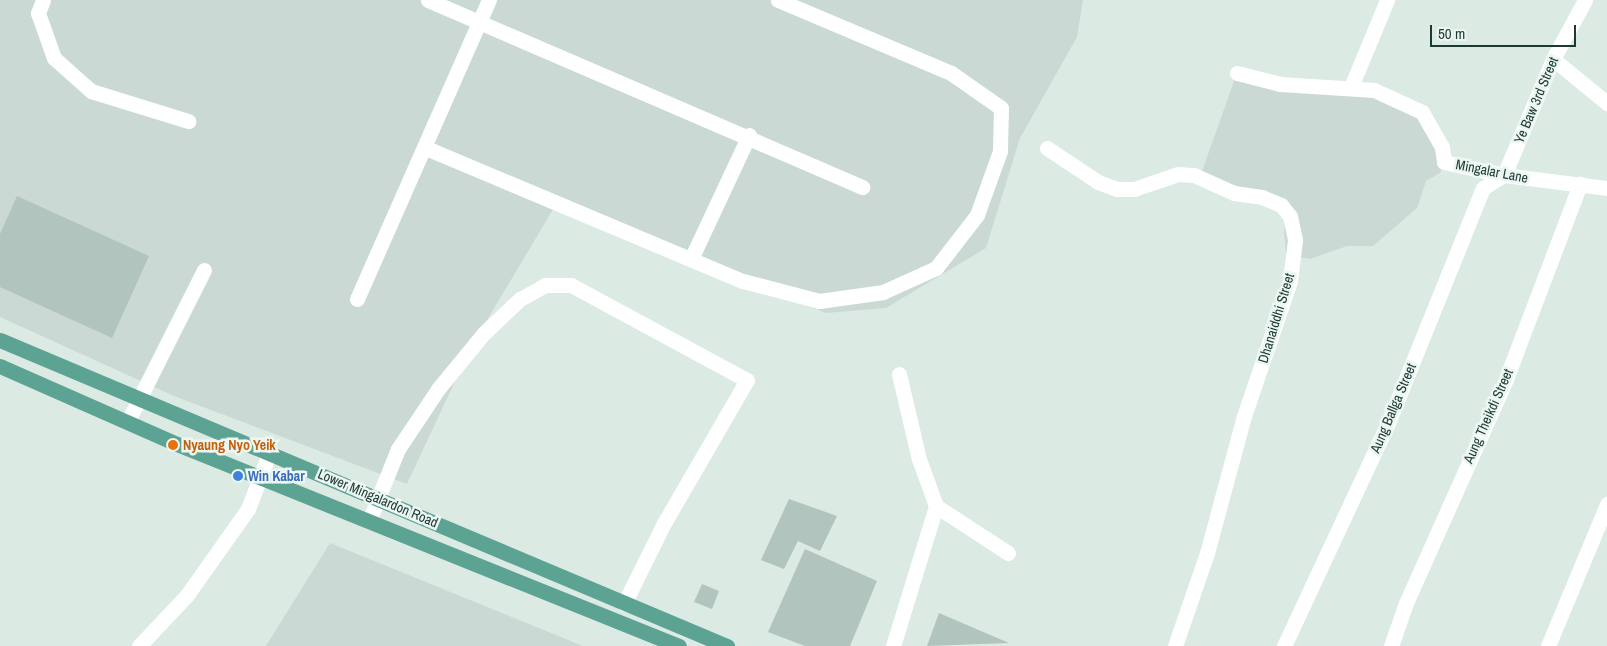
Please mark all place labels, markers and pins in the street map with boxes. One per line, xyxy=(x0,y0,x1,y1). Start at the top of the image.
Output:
place label: Nyaung Nyo Yeik xyxy=(183,437,276,453)
marker: Nyaung Nyo Yeik xyxy=(167,439,179,451)
place label: Win Kabar xyxy=(248,468,305,484)
marker: Win Kabar xyxy=(232,470,244,482)

